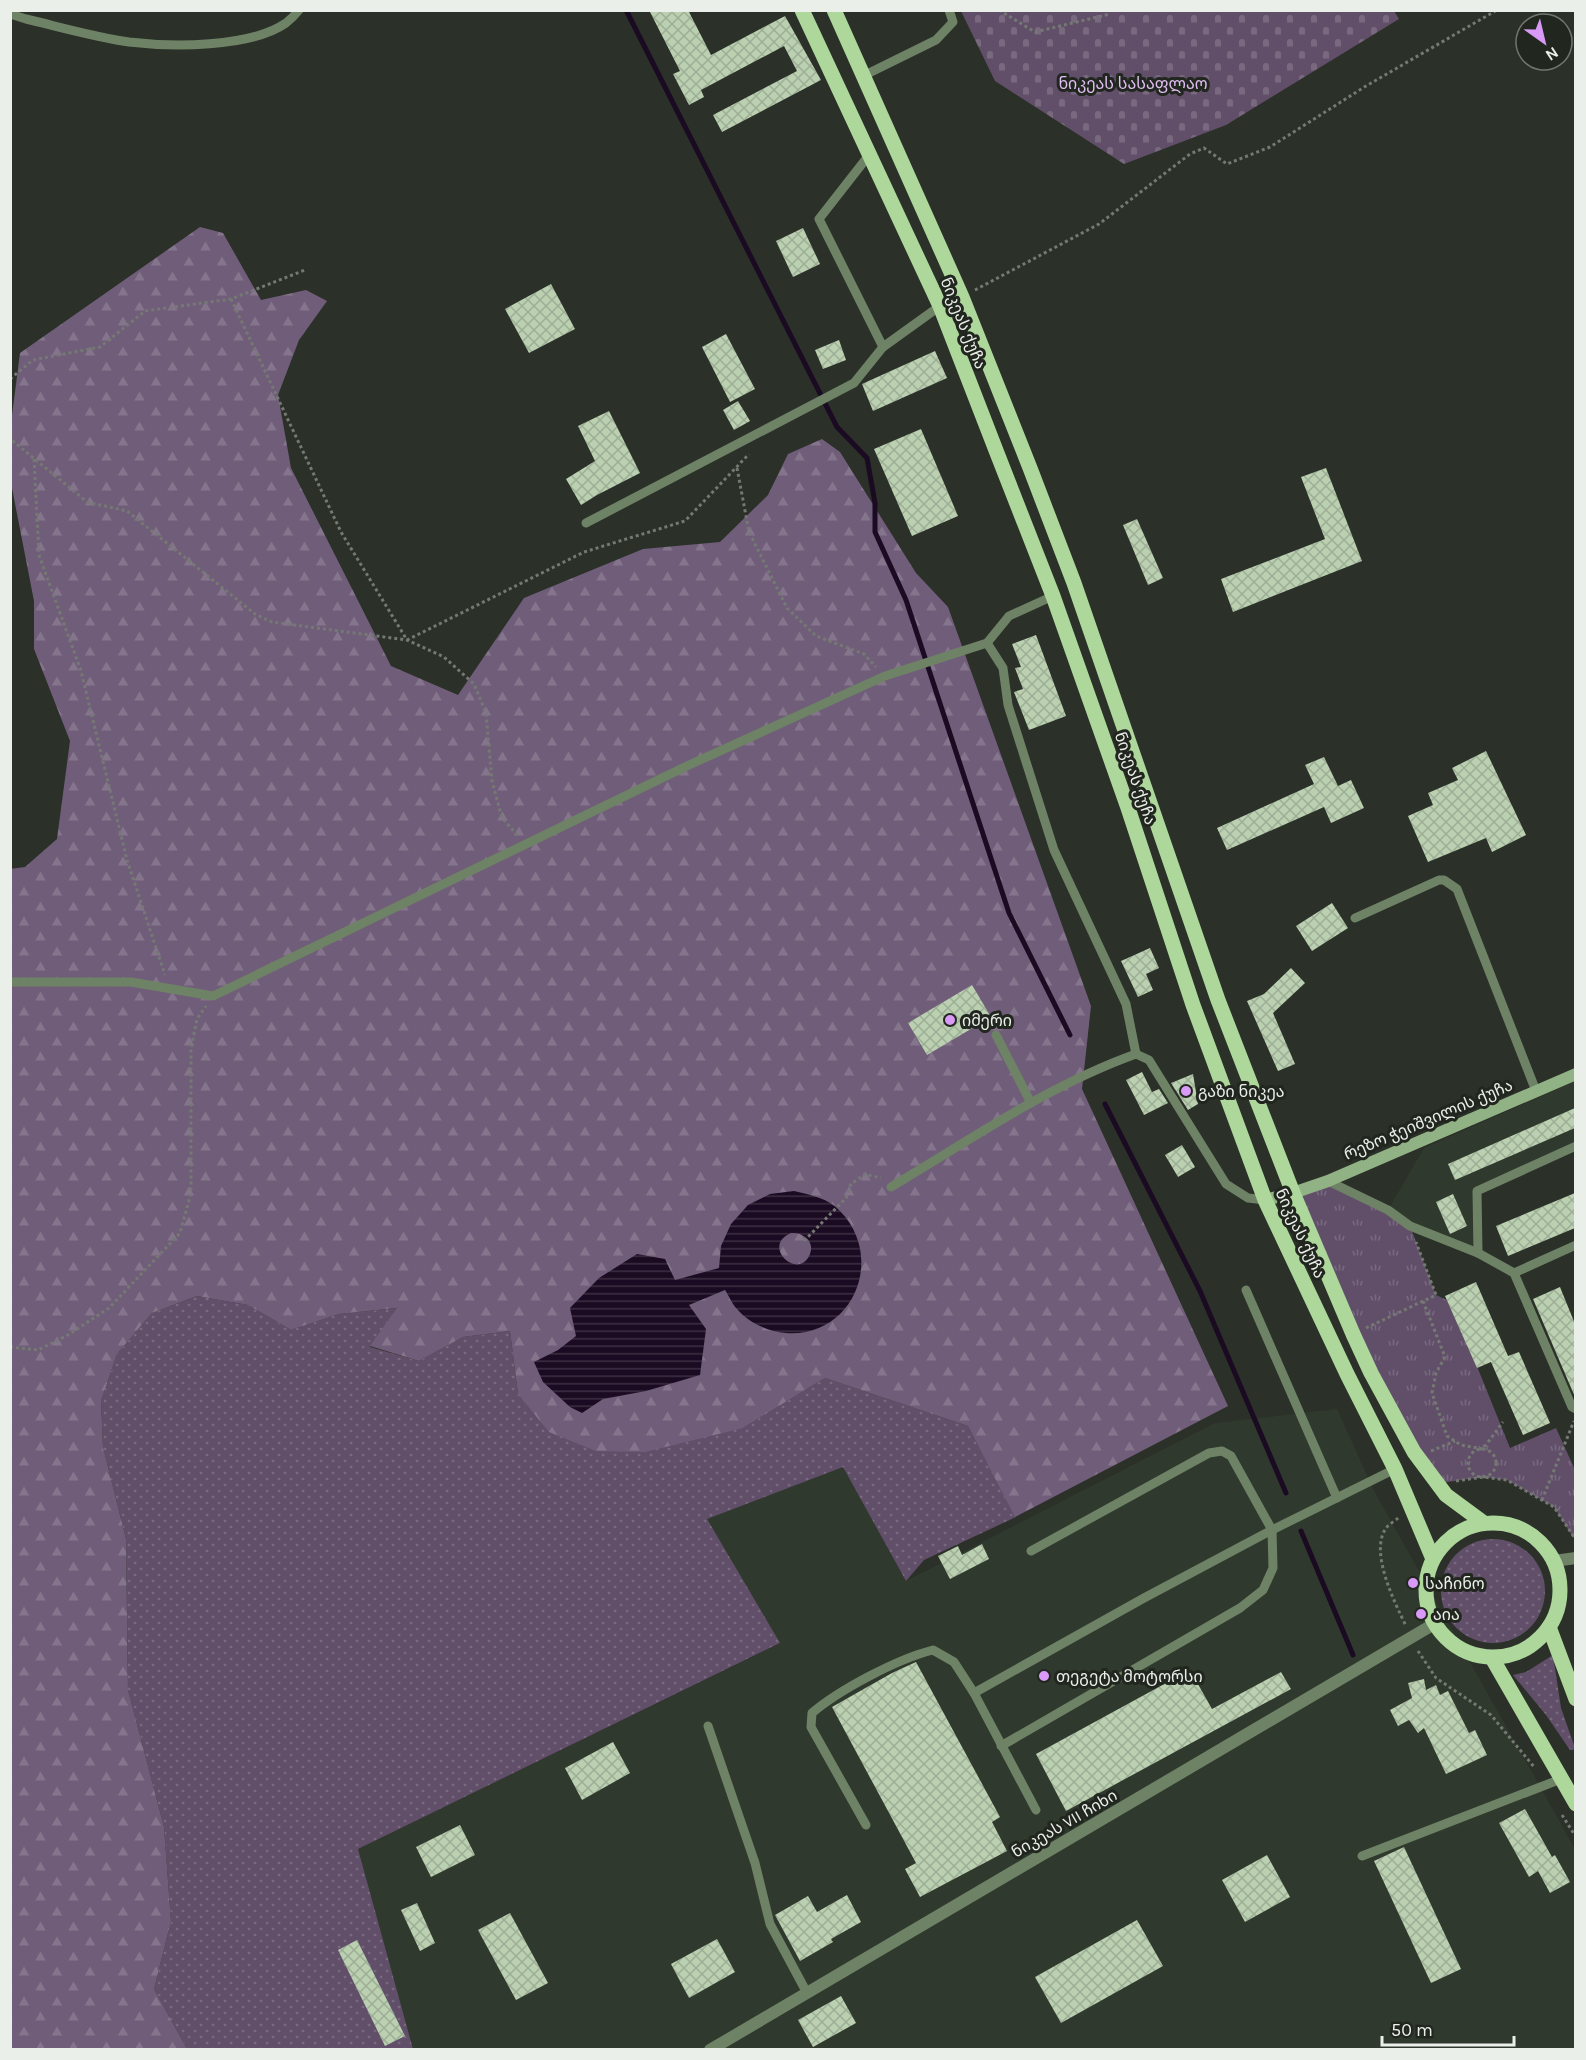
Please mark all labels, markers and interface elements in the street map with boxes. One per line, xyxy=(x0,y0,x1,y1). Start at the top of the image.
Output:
north arrow xyxy=(1514,12,1574,72)
text: N xyxy=(1542,43,1562,65)
park label: ნიკეას სასაფლაო xyxy=(1058,74,1208,94)
street label: ნიკეას ქუჩა xyxy=(937,275,990,372)
street label: ნიკეას ქუჩა xyxy=(1111,729,1160,827)
place label: იმერი xyxy=(962,1011,1012,1030)
marker: იმერი xyxy=(943,1013,957,1027)
street label: რეზო ჭეიშვილის ქუჩა xyxy=(1341,1075,1516,1165)
place label: გაზი ნიკეა xyxy=(1198,1082,1285,1101)
marker: გაზი ნიკეა xyxy=(1179,1084,1193,1098)
street label: ნიკეას ქუჩა xyxy=(1271,1185,1330,1281)
place label: საჩინო xyxy=(1425,1574,1485,1593)
marker: საჩინო xyxy=(1406,1576,1420,1590)
place label: აია xyxy=(1433,1605,1460,1624)
marker: აია xyxy=(1414,1607,1428,1621)
place label: თეგეტა მოტორსი xyxy=(1056,1667,1203,1686)
marker: თეგეტა მოტორსი xyxy=(1037,1669,1051,1683)
street label: ნიკეას VII ჩიხი xyxy=(1008,1786,1120,1861)
scale bar xyxy=(1382,2009,1514,2047)
text: 50 m xyxy=(1391,2019,1433,2041)

